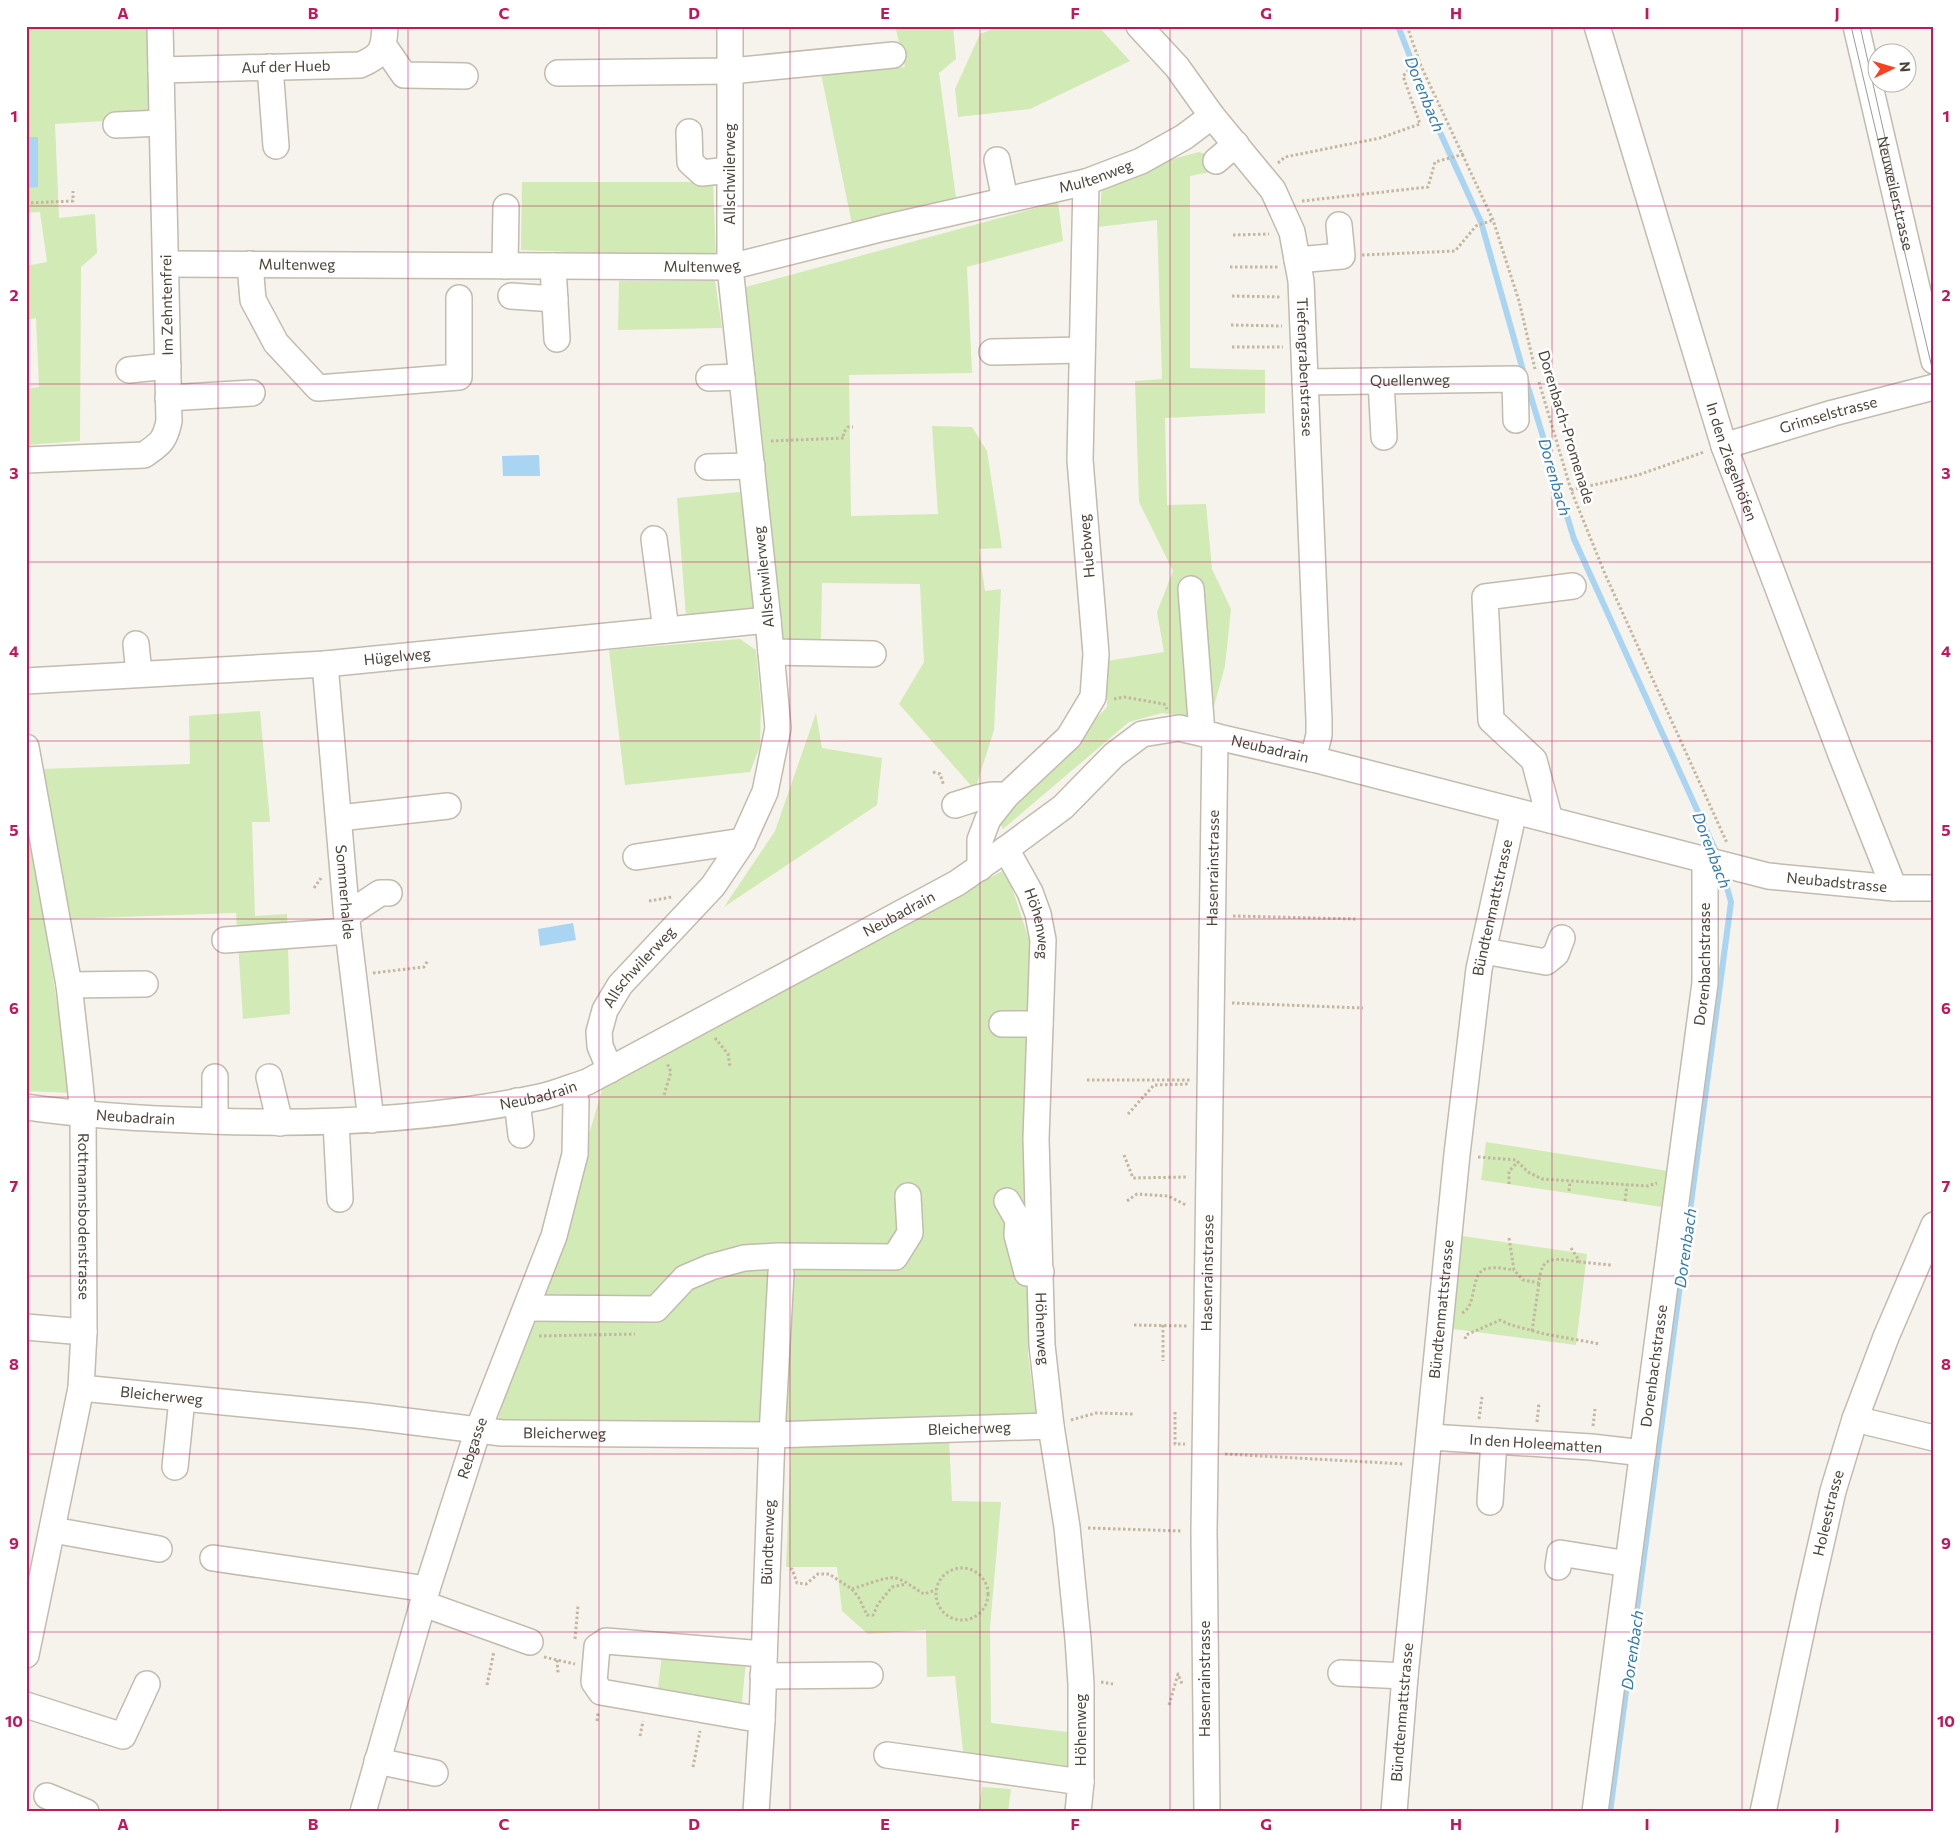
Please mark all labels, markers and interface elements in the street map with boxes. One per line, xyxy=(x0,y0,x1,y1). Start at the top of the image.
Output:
text: A xyxy=(117,3,129,22)
text: B xyxy=(308,3,319,22)
text: C xyxy=(499,3,510,22)
text: D xyxy=(688,3,700,22)
text: E xyxy=(880,3,890,22)
text: F xyxy=(1070,3,1080,22)
text: G xyxy=(1260,3,1272,22)
text: H xyxy=(1450,3,1462,22)
text: I xyxy=(1644,3,1650,22)
text: J xyxy=(1834,3,1840,22)
north arrow xyxy=(1868,42,1918,92)
water label: Dorenbach xyxy=(1402,53,1449,134)
street label: Auf der Hueb xyxy=(241,56,331,76)
text: N xyxy=(1897,61,1914,73)
text: 1 xyxy=(10,106,18,125)
text: 1 xyxy=(1942,106,1950,125)
street label: Allschwilerweg xyxy=(720,123,738,225)
street label: Neuweilerstrasse xyxy=(1874,134,1918,252)
street label: Multenweg xyxy=(1057,155,1135,196)
street label: Im Zehntenfrei xyxy=(156,254,176,356)
street label: Multenweg xyxy=(259,254,335,273)
street label: Multenweg xyxy=(664,255,742,275)
text: 2 xyxy=(9,285,19,304)
text: 2 xyxy=(1941,285,1951,304)
street label: Tiefengrabenstrasse xyxy=(1294,297,1317,437)
street label: Dorenbach-Promenade xyxy=(1534,348,1598,506)
street label: Quellenweg xyxy=(1370,370,1450,389)
street label: Grimselstrasse xyxy=(1777,392,1879,437)
street label: In den Ziegelhöfen xyxy=(1703,400,1762,523)
water label: Dorenbach xyxy=(1535,436,1575,518)
text: 3 xyxy=(9,463,19,482)
text: 3 xyxy=(1941,463,1951,482)
street label: Huebweg xyxy=(1074,513,1098,579)
street label: Allschwilerweg xyxy=(749,525,777,629)
text: 4 xyxy=(9,641,19,660)
text: 4 xyxy=(1941,641,1951,660)
street label: Hügelweg xyxy=(363,644,431,668)
street label: Neubadrain xyxy=(1230,730,1311,766)
street label: Hasenrainstrasse xyxy=(1202,809,1222,927)
water label: Dorenbach xyxy=(1689,809,1736,891)
text: 5 xyxy=(9,820,19,839)
text: 5 xyxy=(1941,820,1951,839)
street label: Bündtenmattstrasse xyxy=(1468,838,1515,977)
street label: Sommerhalde xyxy=(333,844,359,940)
street label: Neubadstrasse xyxy=(1786,868,1888,895)
street label: Höhenweg xyxy=(1021,885,1053,960)
street label: Neubadrain xyxy=(859,887,938,940)
street label: Dorenbachstrasse xyxy=(1689,903,1713,1027)
street label: Allschwilerweg xyxy=(599,922,679,1011)
text: 6 xyxy=(9,998,19,1017)
text: 6 xyxy=(1941,998,1951,1017)
street label: Neubadrain xyxy=(498,1076,579,1113)
street label: Neubadrain xyxy=(95,1105,175,1128)
street label: Rottmannsbodenstrasse xyxy=(75,1133,94,1300)
text: 7 xyxy=(10,1176,19,1195)
text: 7 xyxy=(1942,1176,1951,1195)
water label: Dorenbach xyxy=(1670,1207,1699,1289)
street label: Hasenrainstrasse xyxy=(1197,1214,1216,1332)
street label: Bündtenmattstrasse xyxy=(1425,1239,1456,1379)
street label: Höhenweg xyxy=(1032,1292,1054,1366)
street label: Dorenbachstrasse xyxy=(1636,1303,1670,1428)
text: 8 xyxy=(9,1354,19,1373)
text: 8 xyxy=(1941,1354,1951,1373)
street label: Bleicherweg xyxy=(120,1382,204,1408)
street label: Rebgasse xyxy=(453,1414,490,1481)
street label: Bleicherweg xyxy=(928,1417,1011,1438)
street label: Bleicherweg xyxy=(523,1423,606,1442)
street label: In den Holeematten xyxy=(1469,1429,1603,1456)
street label: Holeestrasse xyxy=(1808,1467,1847,1558)
street label: Bündtenweg xyxy=(757,1499,778,1585)
text: 9 xyxy=(9,1533,19,1552)
text: 9 xyxy=(1941,1533,1951,1552)
water label: Dorenbach xyxy=(1617,1609,1646,1691)
street label: Hasenrainstrasse xyxy=(1195,1621,1213,1737)
street label: Bündtenmattstrasse xyxy=(1386,1642,1416,1782)
street label: Höhenweg xyxy=(1071,1694,1089,1766)
text: 10 xyxy=(5,1711,23,1730)
text: 10 xyxy=(1937,1711,1955,1730)
text: A xyxy=(117,1814,129,1833)
text: B xyxy=(308,1814,319,1833)
text: C xyxy=(499,1814,510,1833)
text: D xyxy=(688,1814,700,1833)
text: E xyxy=(880,1814,890,1833)
text: F xyxy=(1070,1814,1080,1833)
text: G xyxy=(1260,1814,1272,1833)
text: H xyxy=(1450,1814,1462,1833)
text: I xyxy=(1644,1814,1650,1833)
text: J xyxy=(1834,1814,1840,1833)

